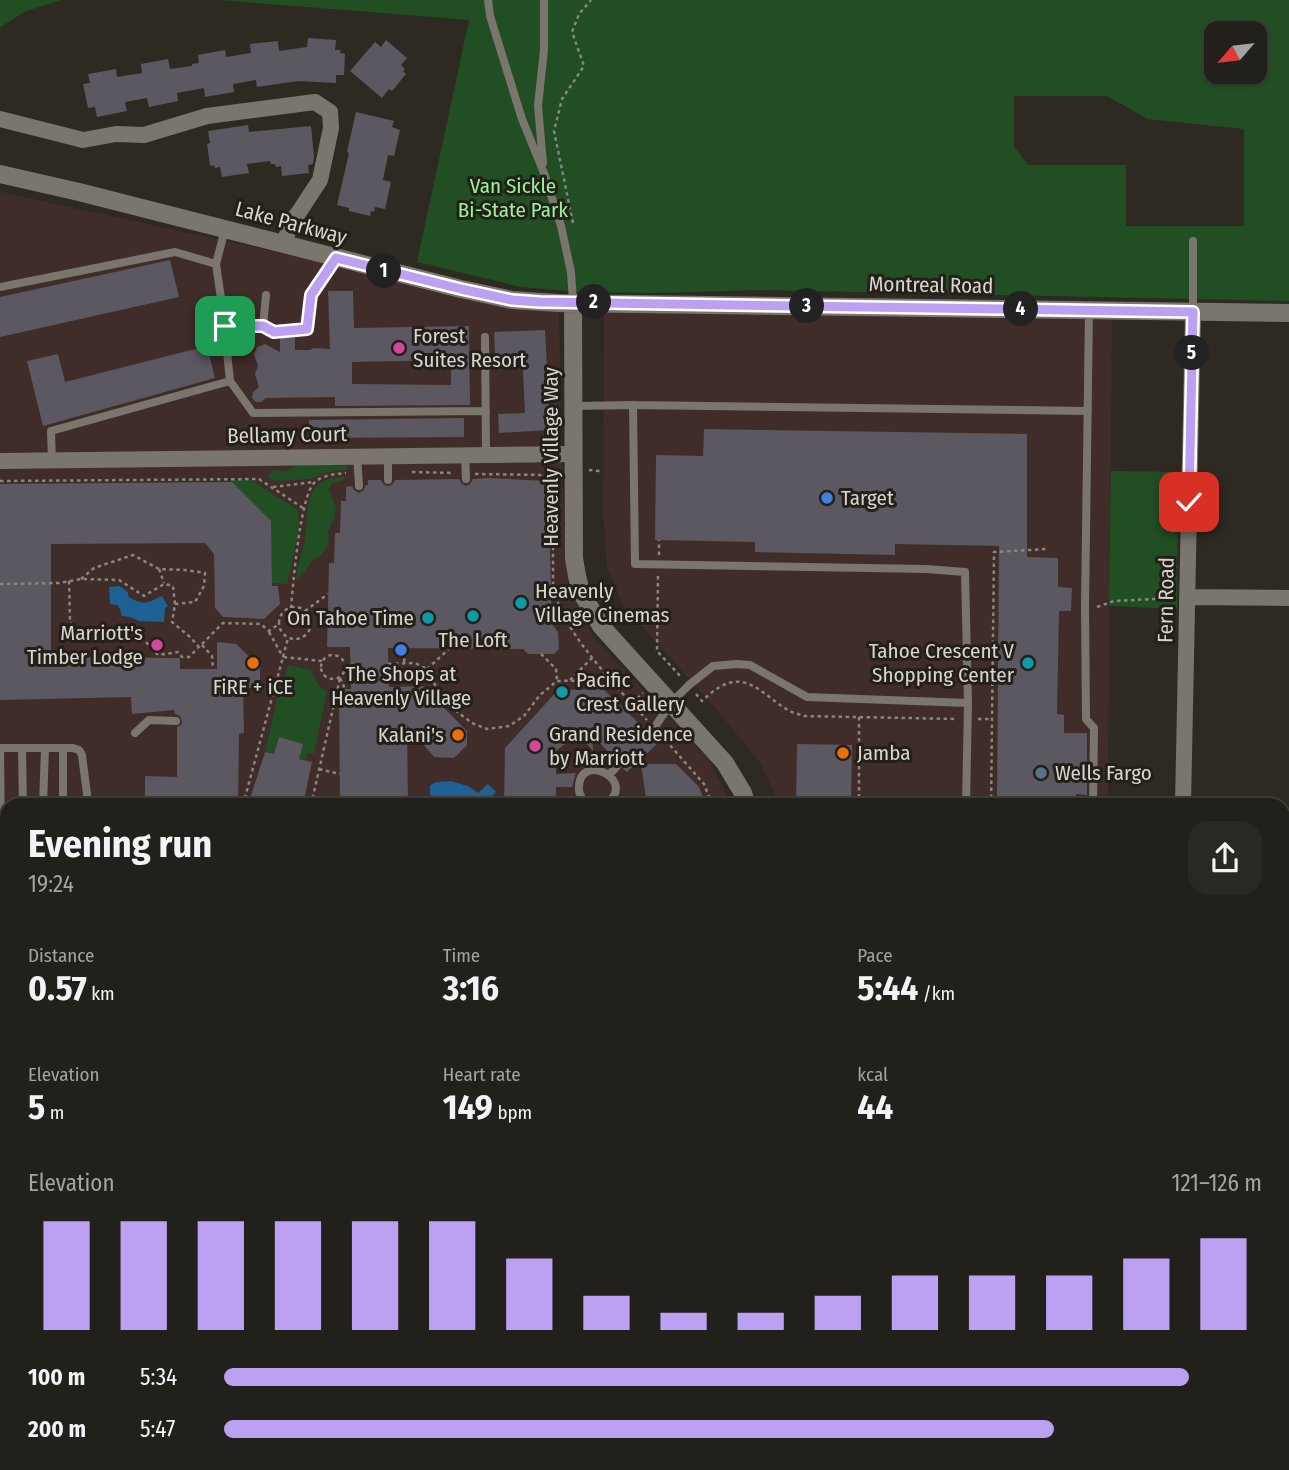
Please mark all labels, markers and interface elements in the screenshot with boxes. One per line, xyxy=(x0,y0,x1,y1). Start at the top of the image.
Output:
north arrow xyxy=(1204,21,1267,84)
map controls xyxy=(1204,21,1267,84)
park label: Van Sickle Bi-State Park xyxy=(458,173,568,223)
street label: Lake Parkway xyxy=(232,196,350,251)
pin: 1 xyxy=(366,254,402,288)
text: 1 xyxy=(379,259,388,282)
street label: Montreal Road xyxy=(868,271,994,299)
pin: 2 xyxy=(576,284,612,320)
pin: 3 xyxy=(790,288,824,324)
text: 2 xyxy=(589,290,598,313)
pin: 4 xyxy=(1004,292,1038,326)
text: 3 xyxy=(802,294,811,317)
pin xyxy=(195,296,255,356)
text: 4 xyxy=(1016,297,1025,320)
icon: arrive xyxy=(206,307,244,345)
place label: Forest Suites Resort xyxy=(413,323,526,373)
pin: 5 xyxy=(1174,336,1210,370)
marker: Forest Suites Resort xyxy=(391,340,407,356)
text: 5 xyxy=(1187,341,1196,364)
street label: Heavenly Village Way xyxy=(538,367,564,547)
street label: Bellamy Court xyxy=(227,421,347,449)
pin xyxy=(1159,472,1219,532)
icon: check xyxy=(1170,483,1208,521)
place label: Target xyxy=(841,485,894,511)
marker: Target xyxy=(819,490,835,506)
street label: Fern Road xyxy=(1152,557,1180,643)
place label: Heavenly Village Cinemas xyxy=(535,578,670,628)
marker: Heavenly Village Cinemas xyxy=(513,595,529,611)
place label: On Tahoe Time xyxy=(287,605,414,631)
marker: The Loft xyxy=(465,608,481,624)
marker: On Tahoe Time xyxy=(420,610,436,626)
place label: Marriott's Timber Lodge xyxy=(27,620,143,670)
place label: The Loft xyxy=(438,627,508,653)
marker: Marriott's Timber Lodge xyxy=(149,637,165,653)
place label: Tahoe Crescent V Shopping Center xyxy=(869,638,1015,688)
marker: The Shops at Heavenly Village xyxy=(393,642,409,658)
marker: FiRE + iCE xyxy=(245,655,261,671)
marker: Tahoe Crescent V Shopping Center xyxy=(1020,655,1036,671)
place label: The Shops at Heavenly Village xyxy=(331,661,471,711)
place label: Pacific Crest Gallery xyxy=(576,667,685,717)
place label: FiRE + iCE xyxy=(213,674,293,700)
marker: Pacific Crest Gallery xyxy=(554,684,570,700)
place label: Grand Residence by Marriott xyxy=(549,721,693,771)
place label: Kalani's xyxy=(378,722,444,748)
marker: Kalani's xyxy=(450,727,466,743)
marker: Grand Residence by Marriott xyxy=(527,738,543,754)
place label: Jamba xyxy=(857,740,910,766)
marker: Jamba xyxy=(835,745,851,761)
place label: Wells Fargo xyxy=(1055,760,1152,786)
marker: Wells Fargo xyxy=(1033,765,1049,781)
text: Evening run xyxy=(28,821,212,867)
button: share xyxy=(1188,821,1262,895)
text: 19:24 xyxy=(28,870,74,898)
text: Distance xyxy=(28,944,95,967)
text: Time xyxy=(443,944,480,967)
text: Pace xyxy=(857,944,893,967)
text: 0.57 xyxy=(28,967,87,1009)
text: 3:16 xyxy=(443,967,499,1009)
text: 5:44 xyxy=(857,967,918,1009)
text: km xyxy=(87,982,115,1005)
text: /km xyxy=(918,982,955,1005)
text: Elevation xyxy=(28,1063,100,1086)
text: Heart rate xyxy=(443,1063,521,1086)
text: kcal xyxy=(857,1063,888,1086)
text: 5 xyxy=(28,1086,45,1128)
text: 149 xyxy=(443,1086,493,1128)
text: 44 xyxy=(857,1086,893,1128)
text: m xyxy=(45,1101,64,1124)
text: bpm xyxy=(493,1101,532,1124)
text: Elevation xyxy=(28,1169,115,1197)
text: 121–126 m xyxy=(1172,1169,1262,1197)
text: 100 m xyxy=(28,1363,85,1391)
text: 5:34 xyxy=(140,1363,177,1391)
text: 200 m xyxy=(28,1415,86,1443)
text: 5:47 xyxy=(140,1415,175,1443)

